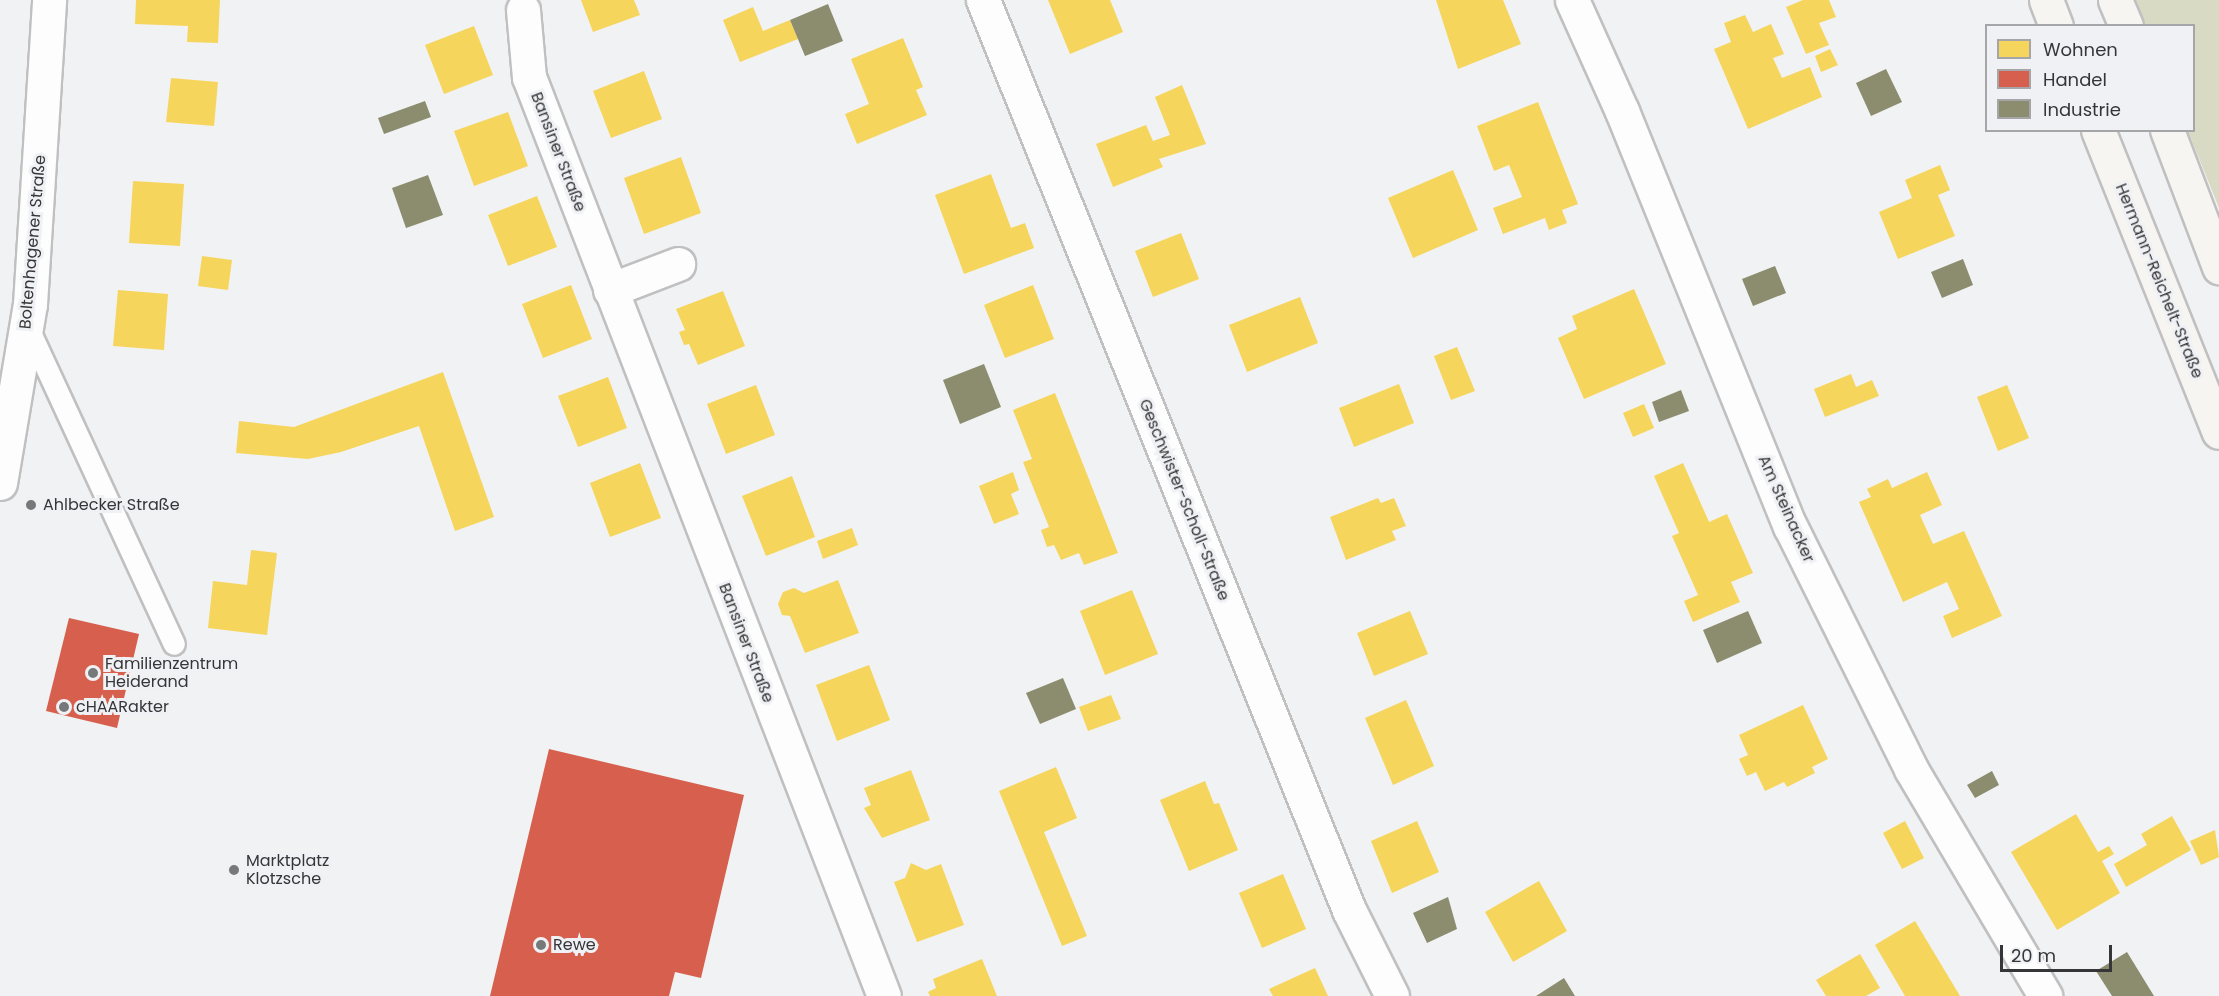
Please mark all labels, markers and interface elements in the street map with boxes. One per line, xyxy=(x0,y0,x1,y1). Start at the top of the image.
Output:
legend xyxy=(1985,24,2195,132)
text: Wohnen xyxy=(2043,37,2118,62)
text: Handel xyxy=(2043,67,2107,92)
street label: Bansiner Straße xyxy=(526,90,590,214)
text: Industrie xyxy=(2043,97,2121,122)
street label: Boltenhagener Straße xyxy=(16,154,50,330)
street label: Hermann-Reichelt-Straße xyxy=(2111,181,2207,381)
street label: Geschwister-Scholl-Straße xyxy=(1135,396,1233,604)
street label: Am Steinacker xyxy=(1754,452,1818,566)
place label: Ahlbecker Straße xyxy=(43,495,180,515)
marker: Ahlbecker Straße xyxy=(24,498,38,512)
street label: Bansiner Straße xyxy=(714,581,778,705)
place label: Familienzentrum Heiderand xyxy=(105,654,238,692)
marker: Familienzentrum Heiderand xyxy=(86,666,100,680)
place label: cHAARakter xyxy=(76,697,169,717)
marker: cHAARakter xyxy=(57,700,71,714)
place label: Marktplatz Klotzsche xyxy=(246,851,329,889)
marker: Marktplatz Klotzsche xyxy=(227,863,241,877)
scale bar xyxy=(2003,933,2116,971)
place label: Rewe xyxy=(553,935,596,955)
marker: Rewe xyxy=(534,938,548,952)
text: 20 m xyxy=(2011,943,2056,968)

